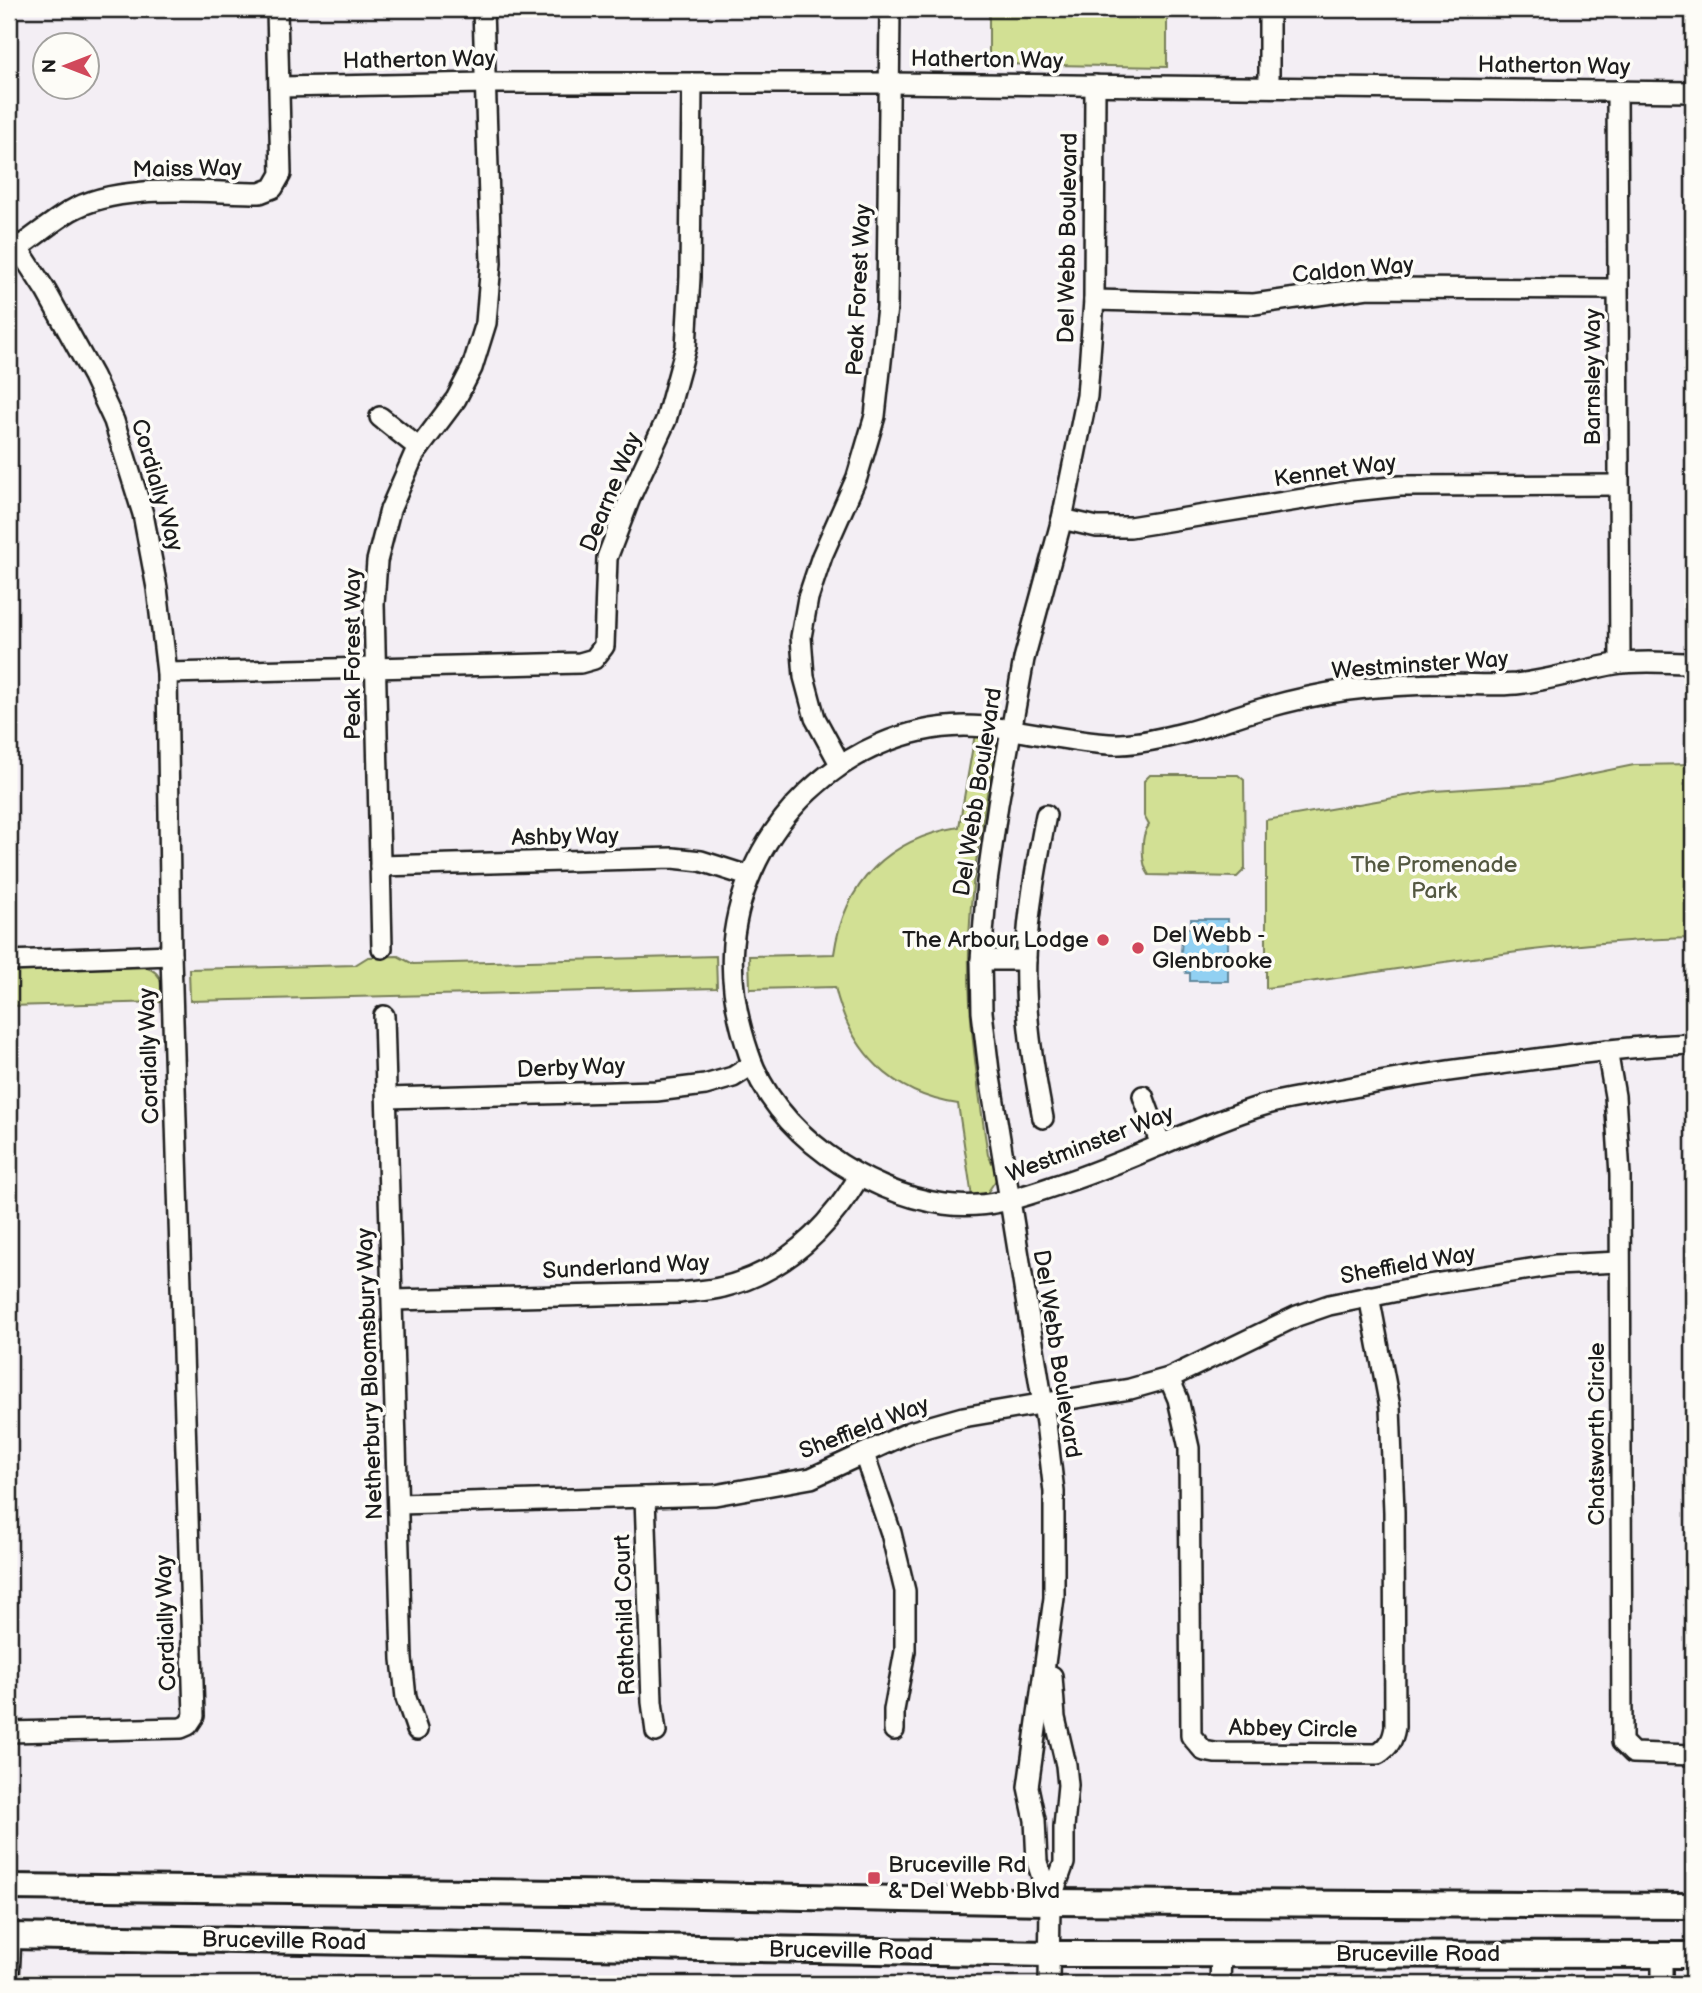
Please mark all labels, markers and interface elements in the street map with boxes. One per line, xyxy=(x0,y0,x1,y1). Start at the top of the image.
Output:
north arrow xyxy=(32,32,102,102)
street label: Hatherton Way xyxy=(342,45,496,75)
street label: Hatherton Way xyxy=(910,45,1064,75)
street label: Hatherton Way xyxy=(1477,51,1631,81)
text: N xyxy=(39,59,62,73)
street label: Del Webb Boulevard xyxy=(1052,132,1084,344)
street label: Maiss Way xyxy=(132,154,243,184)
street label: Peak Forest Way xyxy=(841,203,878,377)
street label: Caldon Way xyxy=(1291,251,1416,289)
street label: Barnsley Way xyxy=(1579,308,1607,446)
street label: Cordially Way xyxy=(125,416,189,555)
street label: Dearne Way xyxy=(574,428,648,556)
street label: Kennet Way xyxy=(1272,448,1399,493)
street label: Peak Forest Way xyxy=(339,567,367,740)
street label: Westminster Way xyxy=(1331,645,1510,685)
street label: Del Webb Boulevard xyxy=(948,686,1008,898)
street label: Ashby Way xyxy=(511,822,620,852)
park label: The Promenade Park xyxy=(1351,851,1517,905)
place label: Del Webb - Glenbrooke xyxy=(1152,921,1272,975)
place label: The Arbour Lodge xyxy=(902,926,1089,954)
marker: The Arbour Lodge xyxy=(1095,932,1111,948)
marker: Del Webb - Glenbrooke xyxy=(1130,940,1146,956)
street label: Cordially Way xyxy=(133,987,165,1125)
street label: Derby Way xyxy=(516,1052,626,1084)
street label: Westminster Way xyxy=(1002,1099,1178,1189)
street label: Netherbury Bloomsbury Way xyxy=(351,1227,389,1521)
street label: Sheffield Way xyxy=(1338,1239,1478,1291)
street label: Del Webb Boulevard xyxy=(1027,1248,1087,1460)
street label: Sunderland Way xyxy=(542,1249,711,1285)
street label: Chatsworth Circle xyxy=(1583,1342,1611,1526)
street label: Sheffield Way xyxy=(795,1390,933,1466)
street label: Rothchild Court xyxy=(608,1534,642,1696)
street label: Cordially Way xyxy=(150,1554,182,1692)
street label: Abbey Circle xyxy=(1228,1714,1358,1744)
place label: Bruceville Rd & Del Webb Blvd xyxy=(888,1851,1060,1905)
marker: Bruceville Rd & Del Webb Blvd xyxy=(866,1870,882,1886)
street label: Bruceville Road xyxy=(201,1926,367,1956)
street label: Bruceville Road xyxy=(768,1936,934,1966)
street label: Bruceville Road xyxy=(1336,1940,1500,1968)

